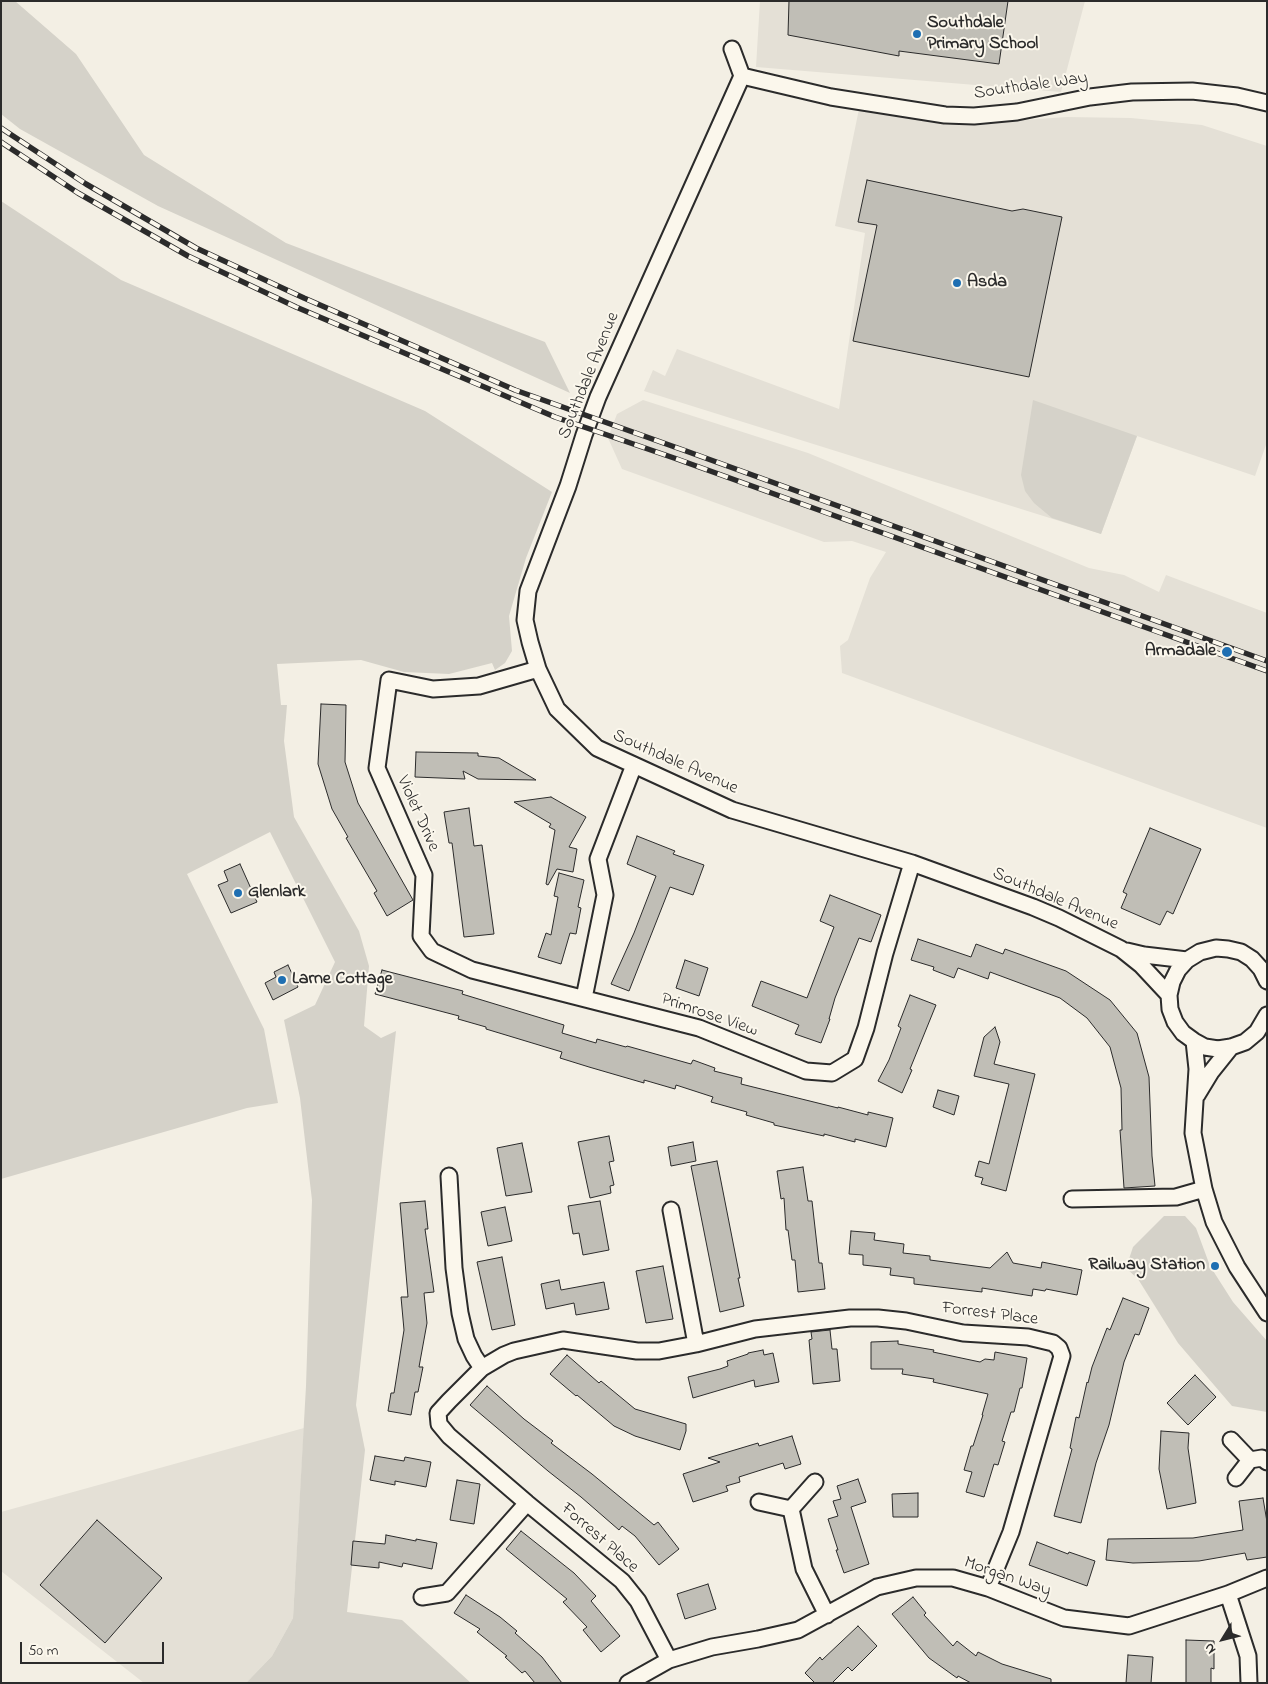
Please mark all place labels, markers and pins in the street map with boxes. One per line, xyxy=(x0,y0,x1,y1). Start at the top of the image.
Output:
place label: Southdale Primary School xyxy=(927,13,1038,56)
marker: Southdale Primary School xyxy=(911,28,923,40)
place label: Asda xyxy=(967,272,1007,294)
marker: Asda xyxy=(951,277,963,289)
place label: Armadale xyxy=(1145,641,1216,663)
marker: Armadale xyxy=(1220,645,1234,659)
place label: Glenlark xyxy=(248,882,305,904)
marker: Glenlark xyxy=(232,887,244,899)
place label: Larne Cottage xyxy=(292,969,393,991)
marker: Larne Cottage xyxy=(276,974,288,986)
place label: Railway Station xyxy=(1088,1255,1205,1277)
marker: Railway Station xyxy=(1209,1260,1221,1272)

